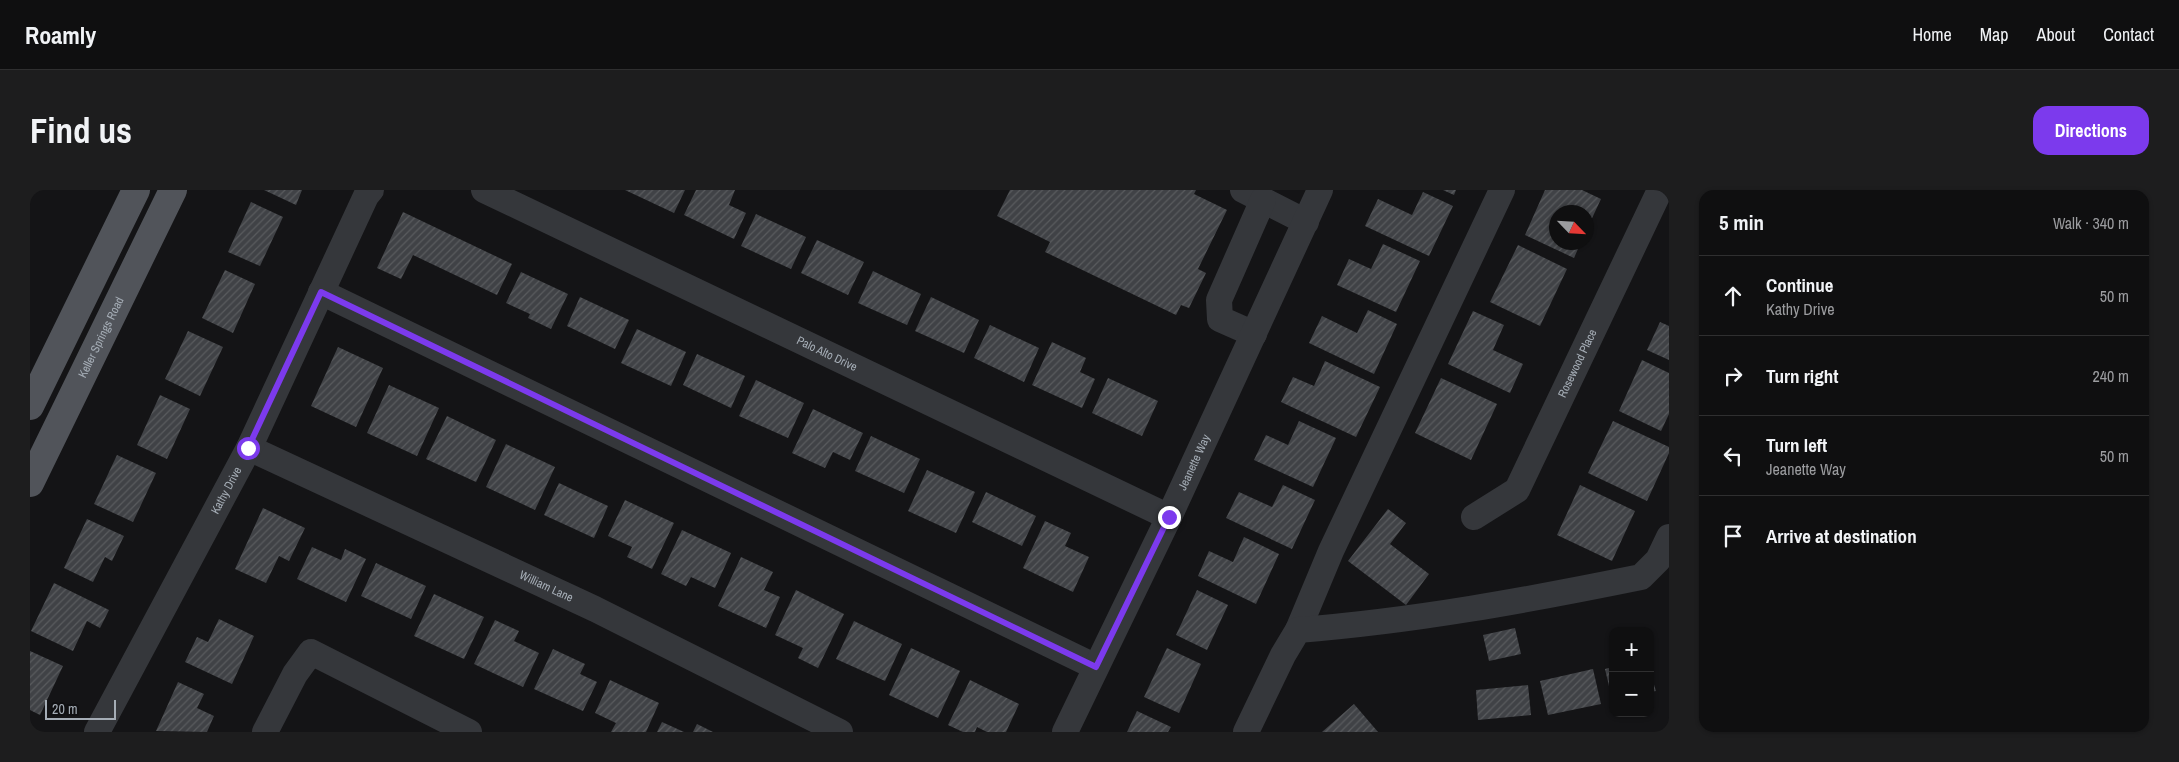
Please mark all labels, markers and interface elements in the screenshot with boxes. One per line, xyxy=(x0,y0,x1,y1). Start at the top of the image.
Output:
text: Roamly xyxy=(25,19,96,51)
text: Home xyxy=(1912,22,1952,47)
text: Map xyxy=(1980,22,2009,47)
text: About xyxy=(2037,22,2075,47)
text: Contact xyxy=(2103,22,2154,47)
button: Directions xyxy=(2033,106,2149,155)
text: Find us xyxy=(30,107,132,154)
north arrow xyxy=(1549,205,1594,250)
text: 5 min xyxy=(1719,208,1764,237)
text: Walk · 340 m xyxy=(2053,212,2129,234)
text: Continue xyxy=(1766,272,1834,298)
icon: ahead xyxy=(1719,282,1747,310)
text: 50 m xyxy=(2100,285,2129,307)
street label: Keller Springs Road xyxy=(75,294,128,381)
text: Kathy Drive xyxy=(1766,298,1835,320)
street label: Rosewood Place xyxy=(1554,327,1600,400)
street label: Palo Alto Drive xyxy=(794,332,860,375)
icon: right xyxy=(1719,362,1747,390)
text: Turn right xyxy=(1766,363,1838,389)
text: 240 m xyxy=(2093,365,2129,387)
street label: Jeanette Way xyxy=(1174,432,1214,493)
text: Turn left xyxy=(1766,432,1827,458)
route start xyxy=(237,437,260,460)
icon: left xyxy=(1719,442,1747,470)
text: 50 m xyxy=(2100,445,2129,467)
text: Jeanette Way xyxy=(1766,458,1846,480)
street label: Kathy Drive xyxy=(207,464,246,517)
route end xyxy=(1158,506,1181,529)
icon: arrive xyxy=(1719,522,1747,550)
text: Arrive at destination xyxy=(1766,523,1917,549)
street label: William Lane xyxy=(517,567,576,606)
map controls xyxy=(1609,627,1654,717)
button: + xyxy=(1609,627,1654,672)
button: − xyxy=(1609,672,1654,717)
scale bar xyxy=(45,697,116,720)
text: 20 m xyxy=(52,700,78,718)

